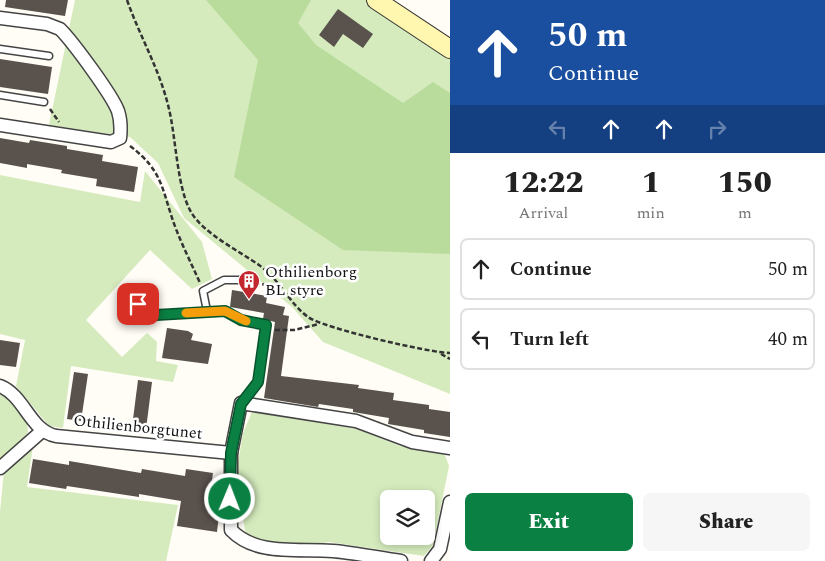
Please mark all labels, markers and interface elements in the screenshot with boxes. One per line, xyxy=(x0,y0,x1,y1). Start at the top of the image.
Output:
text: 50 m xyxy=(548,9,628,62)
icon: ahead xyxy=(465,20,530,85)
text: Continue xyxy=(548,57,639,90)
icon: left xyxy=(544,115,572,143)
icon: ahead xyxy=(597,115,625,143)
icon: ahead xyxy=(650,115,678,143)
icon: right xyxy=(703,115,731,143)
text: 12:22 xyxy=(503,160,584,206)
text: 1 xyxy=(642,160,660,206)
text: 150 xyxy=(718,160,772,206)
text: Arrival xyxy=(518,201,568,225)
text: min xyxy=(637,201,665,225)
text: m xyxy=(738,201,752,225)
icon: ahead xyxy=(467,255,495,283)
text: Continue xyxy=(510,255,592,284)
text: 50 m xyxy=(768,255,808,284)
place label: Othilienborg BL styre xyxy=(265,260,357,302)
building icon: Othilienborg BL styre xyxy=(237,269,261,300)
pin xyxy=(117,283,159,325)
icon: arrive xyxy=(124,290,152,318)
icon: left xyxy=(467,325,495,353)
text: Turn left xyxy=(510,325,589,354)
text: 40 m xyxy=(768,325,808,354)
street label: Othilienborgtunet xyxy=(72,408,204,446)
position arrow xyxy=(203,472,255,524)
map controls xyxy=(380,490,435,545)
button: layers xyxy=(380,490,435,545)
button: Exit xyxy=(465,493,633,551)
button: Share xyxy=(643,493,810,551)

